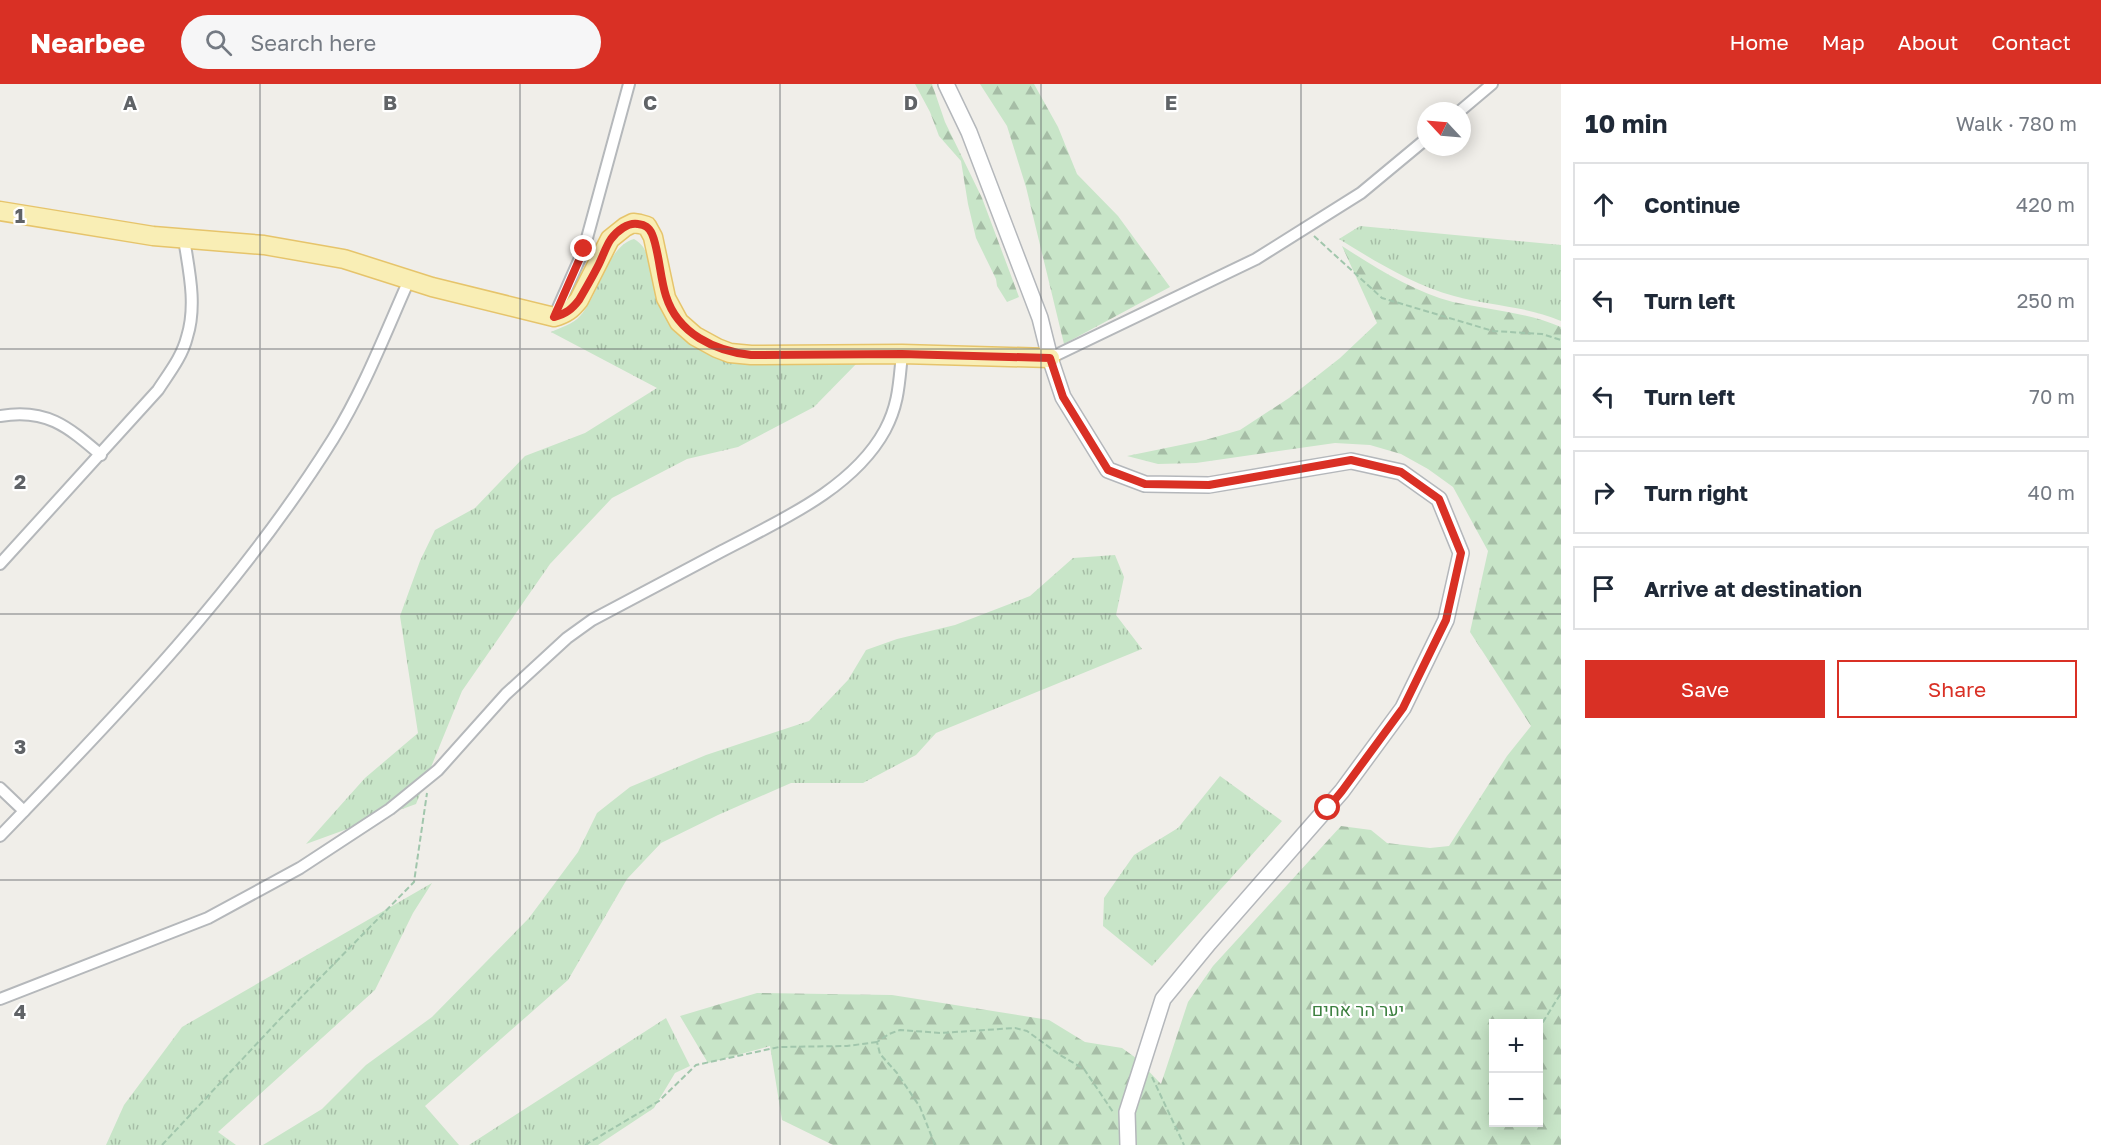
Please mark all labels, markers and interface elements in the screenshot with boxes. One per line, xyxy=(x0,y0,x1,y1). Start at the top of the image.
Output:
search box xyxy=(181,15,601,69)
text: Nearbee xyxy=(30,26,145,59)
icon: search xyxy=(202,26,235,59)
text: Search here xyxy=(250,29,376,56)
text: Home xyxy=(1729,29,1789,55)
text: Map xyxy=(1822,29,1865,55)
text: About xyxy=(1898,29,1958,55)
text: Contact xyxy=(1991,29,2071,55)
text: A xyxy=(123,90,137,114)
text: B xyxy=(383,90,397,114)
text: C xyxy=(643,90,657,114)
text: D xyxy=(904,90,918,114)
text: E xyxy=(1165,90,1177,114)
north arrow xyxy=(1417,102,1471,156)
text: 10 min xyxy=(1585,108,1667,139)
text: Walk · 780 m xyxy=(1956,111,2077,135)
icon: ahead xyxy=(1587,188,1620,221)
text: Continue xyxy=(1644,191,1740,218)
text: 420 m xyxy=(2016,192,2075,216)
text: 1 xyxy=(15,203,25,227)
route end xyxy=(570,235,596,261)
icon: left xyxy=(1587,284,1620,317)
text: Turn left xyxy=(1644,287,1735,314)
text: 250 m xyxy=(2017,288,2075,312)
icon: left xyxy=(1587,380,1620,413)
text: Turn left xyxy=(1644,383,1735,410)
text: 70 m xyxy=(2029,384,2075,408)
text: 2 xyxy=(14,469,26,493)
icon: right xyxy=(1587,476,1620,509)
text: Turn right xyxy=(1644,479,1748,506)
text: 40 m xyxy=(2028,480,2075,504)
icon: arrive xyxy=(1587,572,1620,605)
text: Arrive at destination xyxy=(1644,575,1862,602)
button: Save xyxy=(1585,660,1825,718)
button: Share xyxy=(1837,660,2077,718)
text: 3 xyxy=(14,734,26,758)
route start xyxy=(1314,794,1340,820)
park label: יער הר אחים xyxy=(1312,998,1404,1020)
text: 4 xyxy=(14,999,26,1023)
map controls xyxy=(1489,1019,1543,1127)
button: + xyxy=(1489,1019,1543,1073)
button: − xyxy=(1489,1073,1543,1127)

